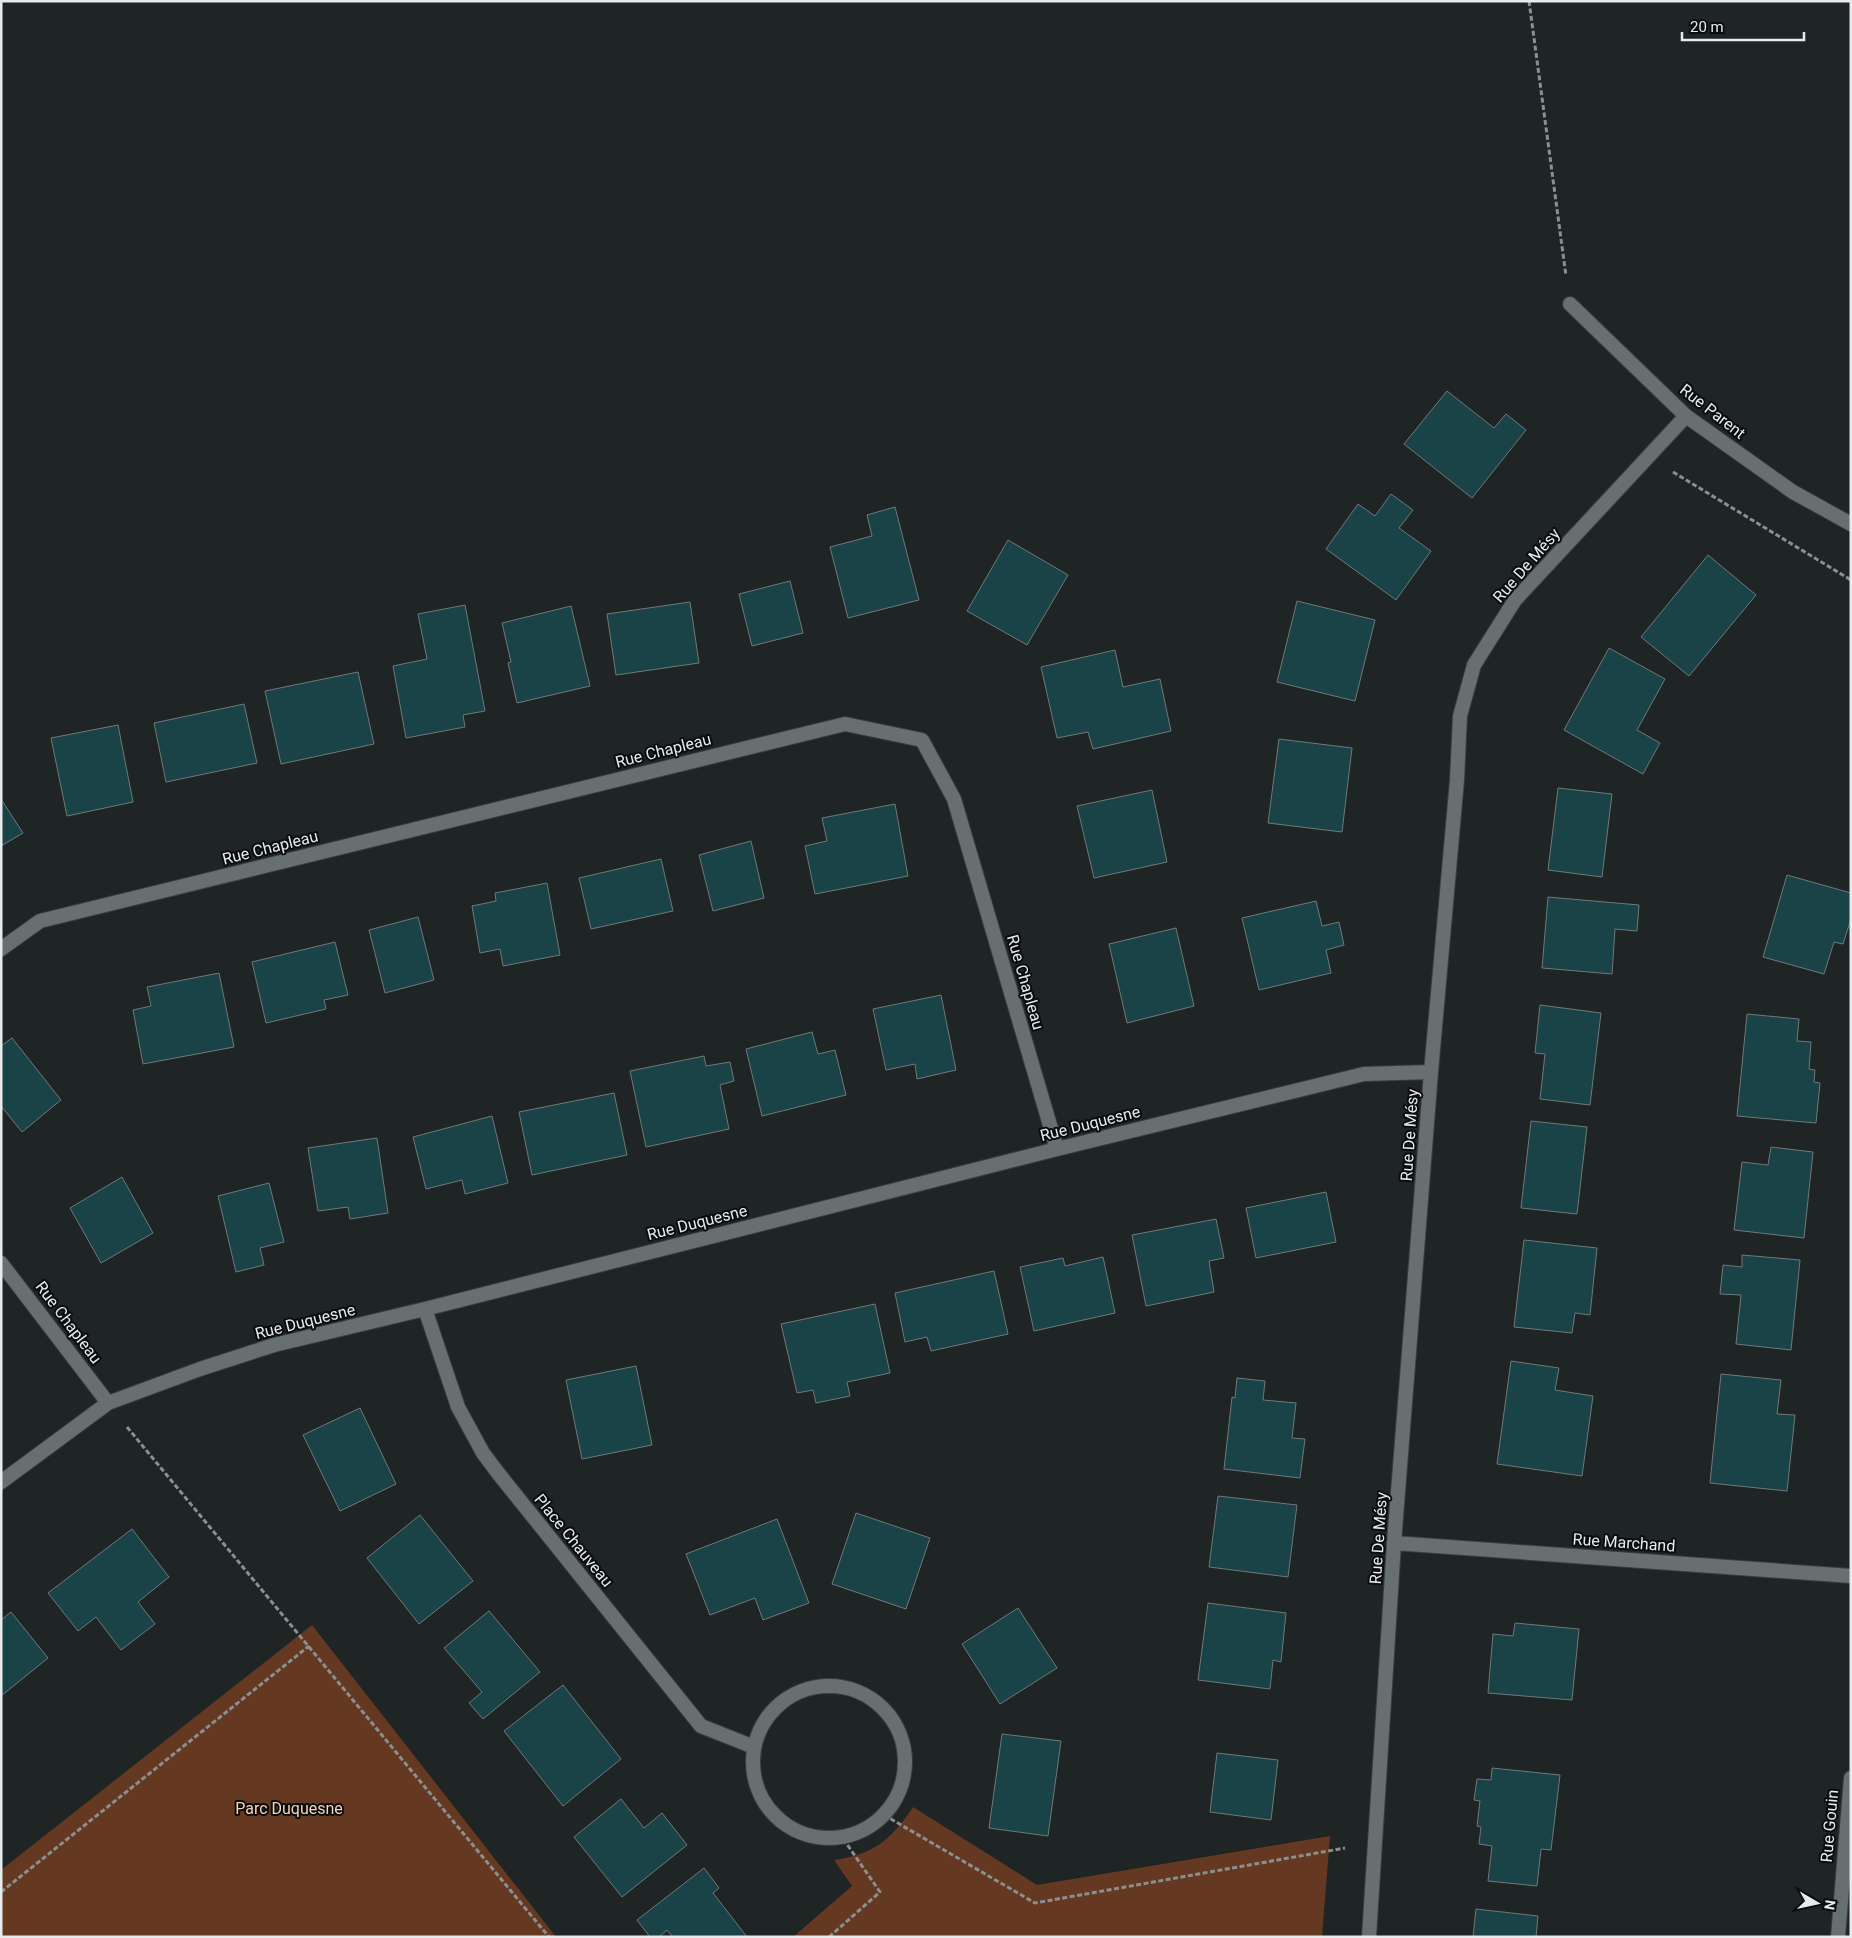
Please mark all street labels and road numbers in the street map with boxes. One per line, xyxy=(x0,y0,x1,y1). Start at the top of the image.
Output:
street label: Rue Parent xyxy=(1676,380,1749,443)
street label: Rue De Mésy xyxy=(1489,524,1564,606)
street label: Rue Chapleau xyxy=(613,729,713,772)
street label: Rue Chapleau xyxy=(220,826,320,869)
street label: Rue Chapleau xyxy=(1003,932,1048,1032)
street label: Rue De Mésy xyxy=(1397,1088,1422,1182)
street label: Rue Duquesne xyxy=(1038,1102,1142,1145)
street label: Rue Duquesne xyxy=(645,1201,749,1244)
street label: Rue Chapleau xyxy=(32,1277,106,1367)
street label: Rue Duquesne xyxy=(253,1300,357,1343)
street label: Place Chauveau xyxy=(530,1490,617,1591)
street label: Rue De Mésy xyxy=(1366,1491,1391,1585)
street label: Rue Marchand xyxy=(1572,1529,1676,1556)
street label: Rue Gouin xyxy=(1817,1789,1842,1863)

